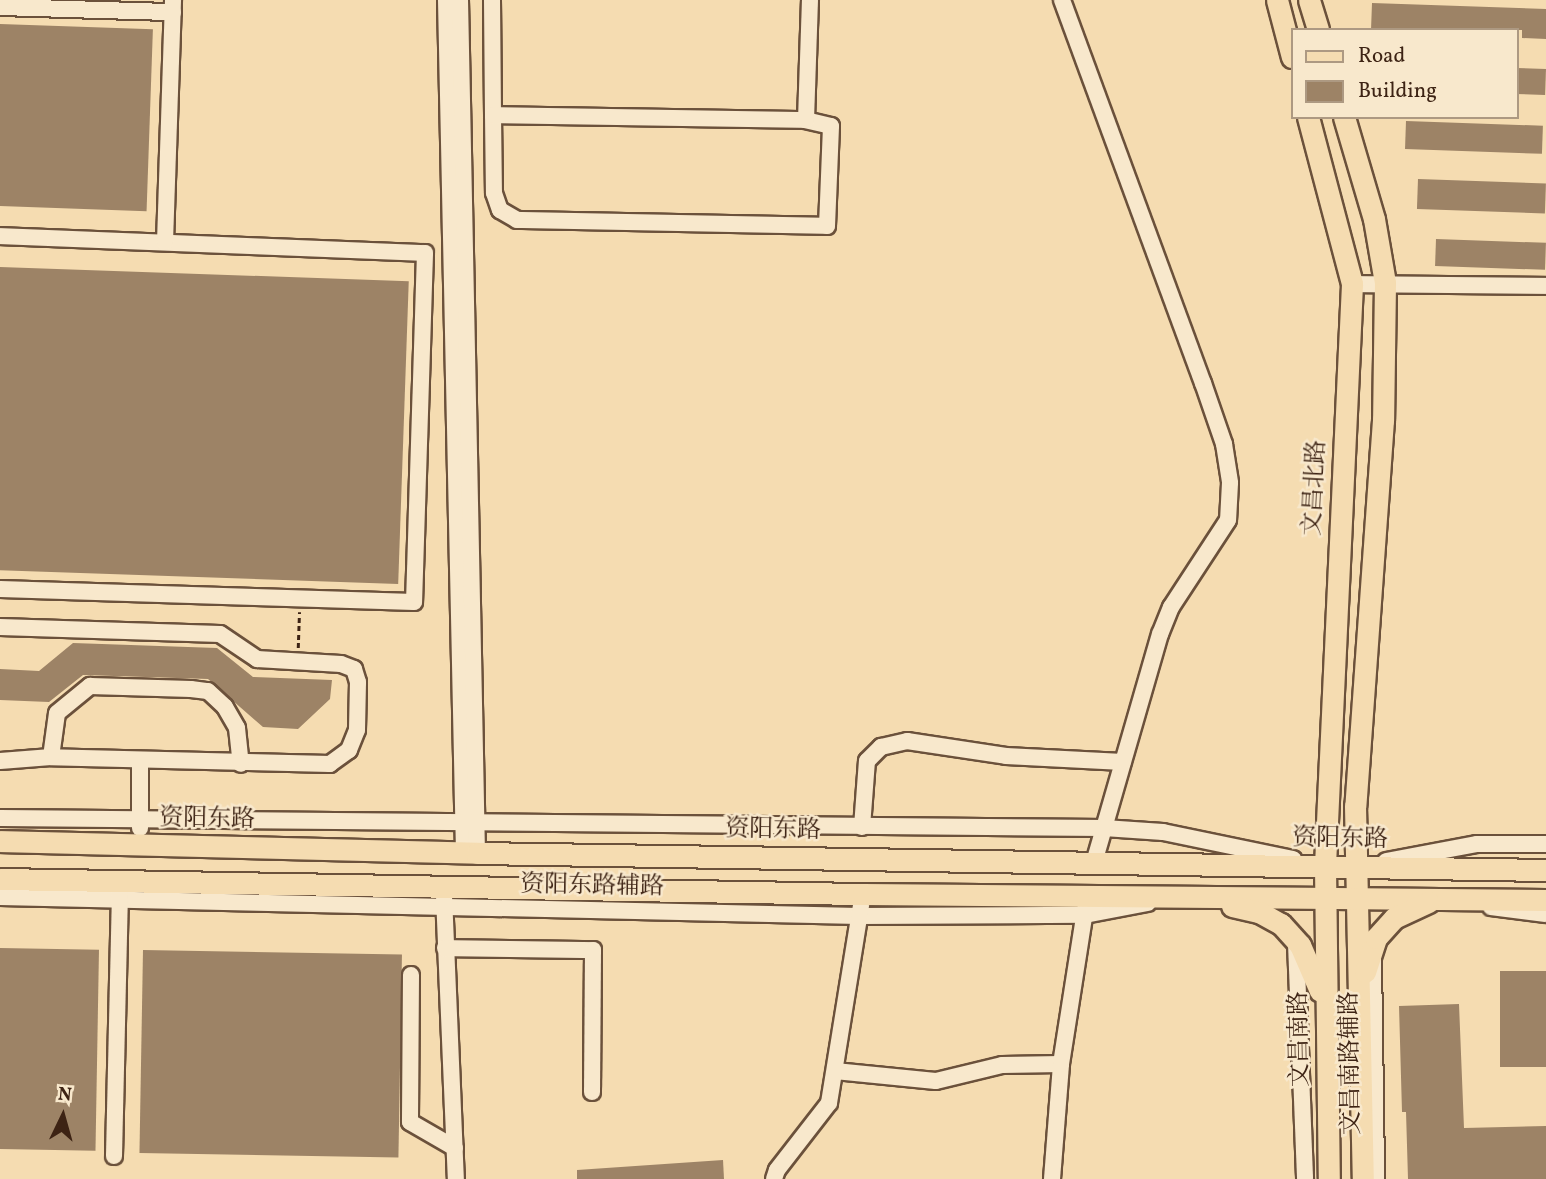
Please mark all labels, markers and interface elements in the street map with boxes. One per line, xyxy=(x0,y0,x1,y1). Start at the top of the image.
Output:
legend xyxy=(1290,28,1518,119)
text: Road xyxy=(1358,42,1405,71)
text: Building xyxy=(1358,77,1437,106)
street label: 文昌北路 xyxy=(1299,439,1333,537)
street label: 资阳东路 xyxy=(159,805,255,835)
street label: 资阳东路 xyxy=(725,816,821,846)
street label: 资阳东路 xyxy=(1292,825,1388,855)
street label: 资阳东路辅路 xyxy=(520,871,664,903)
street label: 文昌南路 xyxy=(1286,991,1316,1087)
street label: 文昌南路辅路 xyxy=(1336,991,1368,1135)
north arrow xyxy=(28,1081,98,1151)
text: N xyxy=(57,1082,73,1109)

